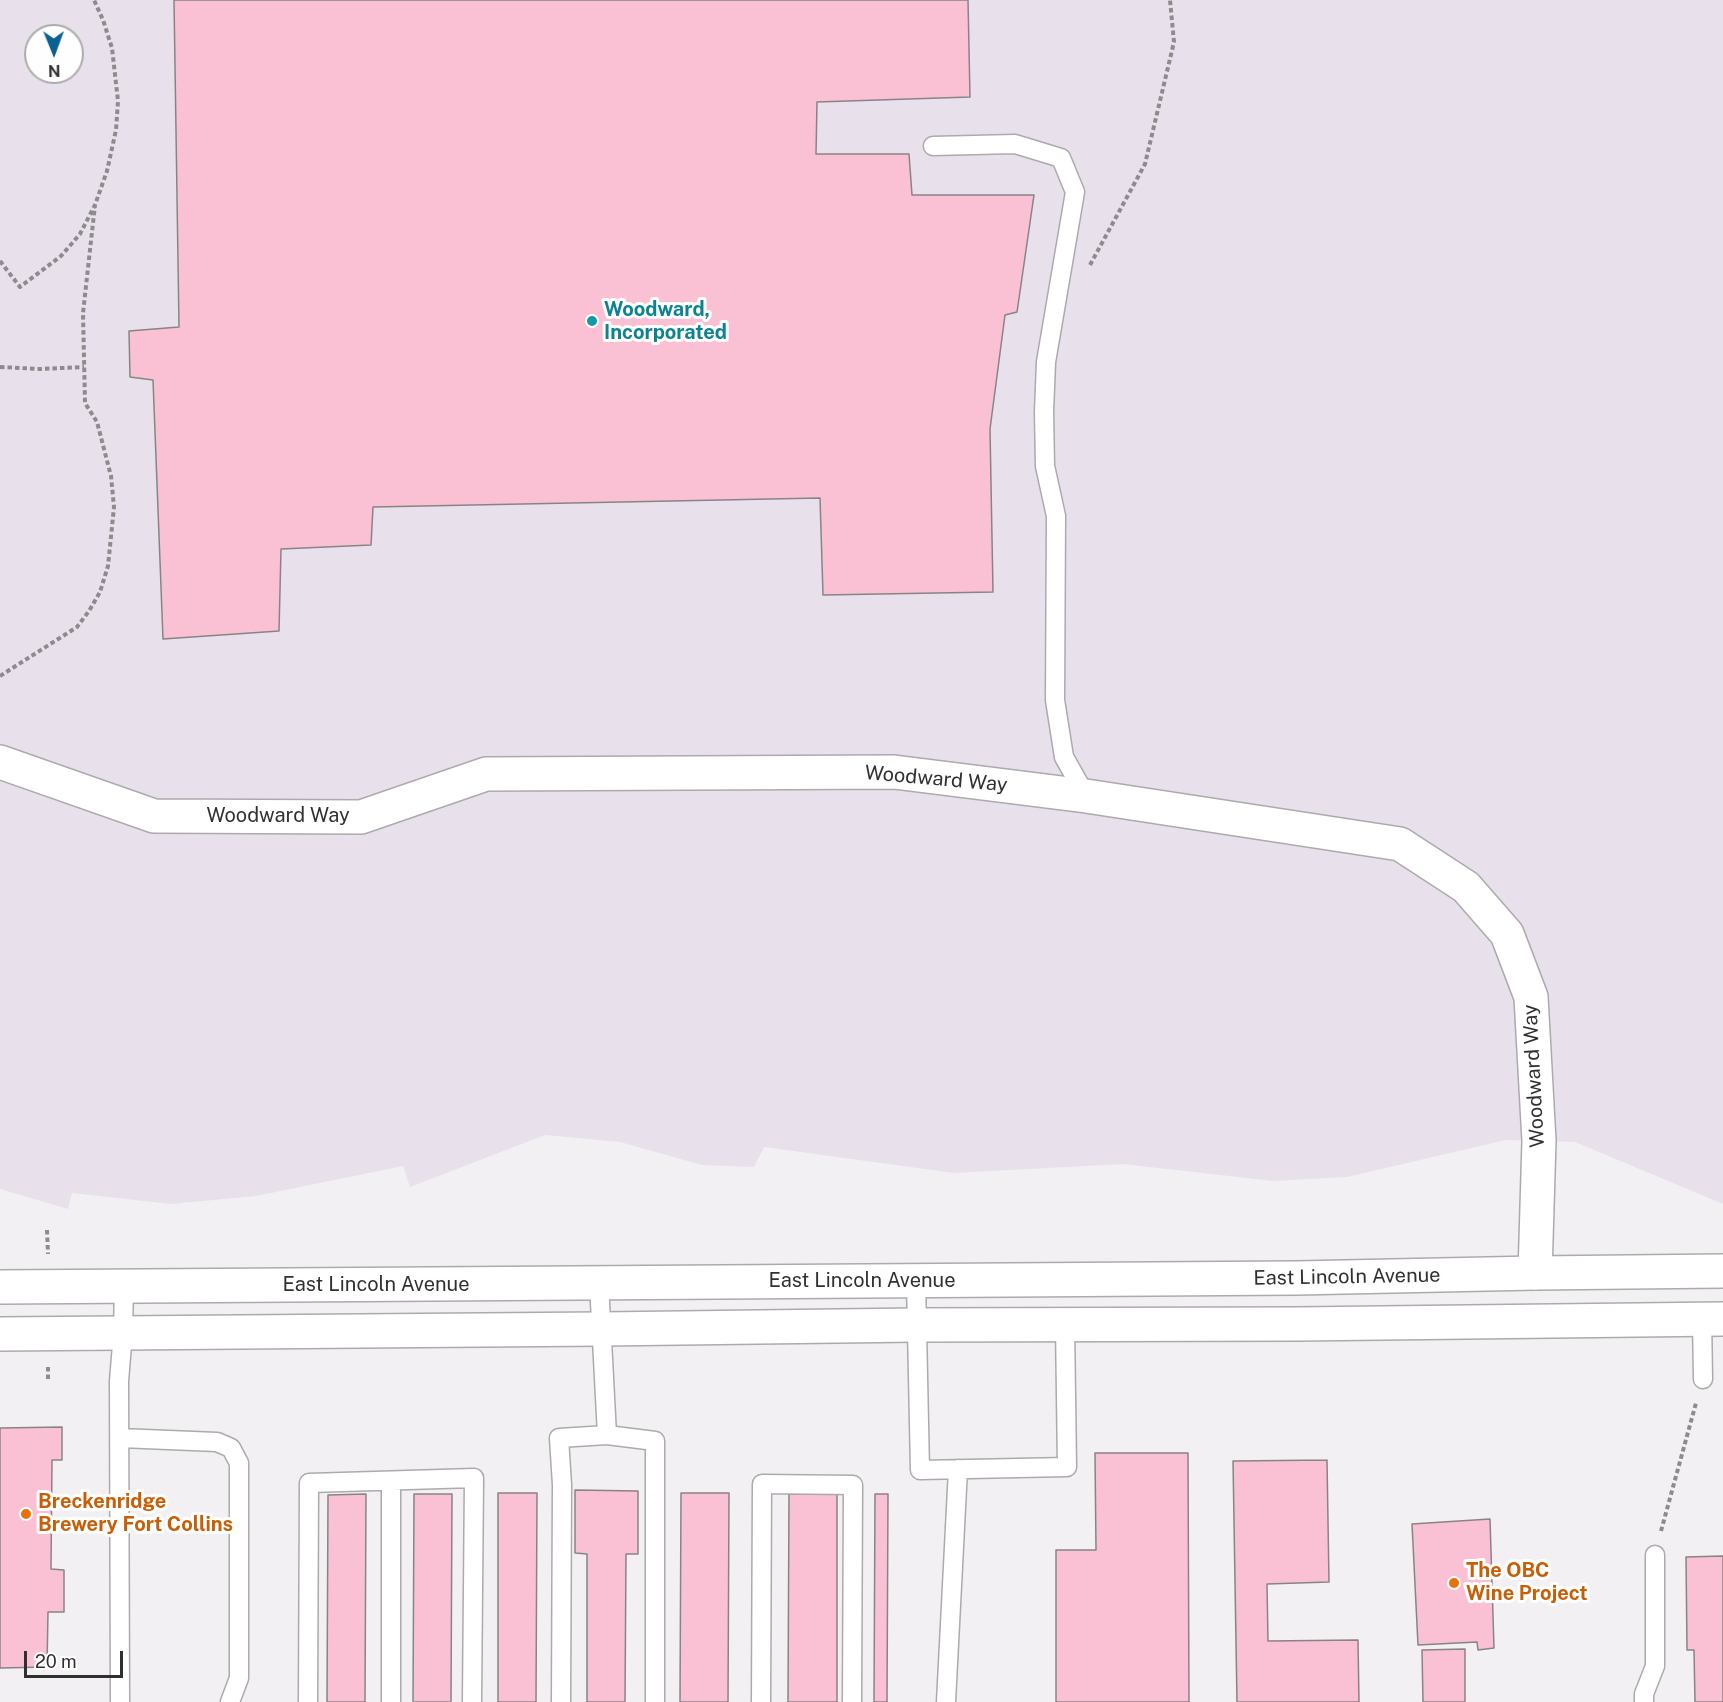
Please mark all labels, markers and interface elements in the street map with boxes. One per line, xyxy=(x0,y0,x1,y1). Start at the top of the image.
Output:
north arrow xyxy=(24,24,84,84)
text: N xyxy=(48,61,61,80)
place label: Woodward, Incorporated xyxy=(604,298,727,345)
marker: Woodward, Incorporated xyxy=(585,314,599,328)
street label: Woodward Way xyxy=(864,761,1008,797)
street label: Woodward Way xyxy=(206,804,350,828)
street label: Woodward Way xyxy=(1518,1004,1550,1148)
street label: East Lincoln Avenue xyxy=(1253,1263,1441,1291)
street label: East Lincoln Avenue xyxy=(768,1269,956,1293)
street label: East Lincoln Avenue xyxy=(282,1273,470,1297)
place label: Breckenridge Brewery Fort Collins xyxy=(38,1490,233,1537)
marker: Breckenridge Brewery Fort Collins xyxy=(19,1507,33,1521)
place label: The OBC Wine Project xyxy=(1466,1559,1588,1606)
marker: The OBC Wine Project xyxy=(1447,1576,1461,1590)
scale bar xyxy=(27,1639,126,1677)
text: 20 m xyxy=(35,1651,77,1672)

